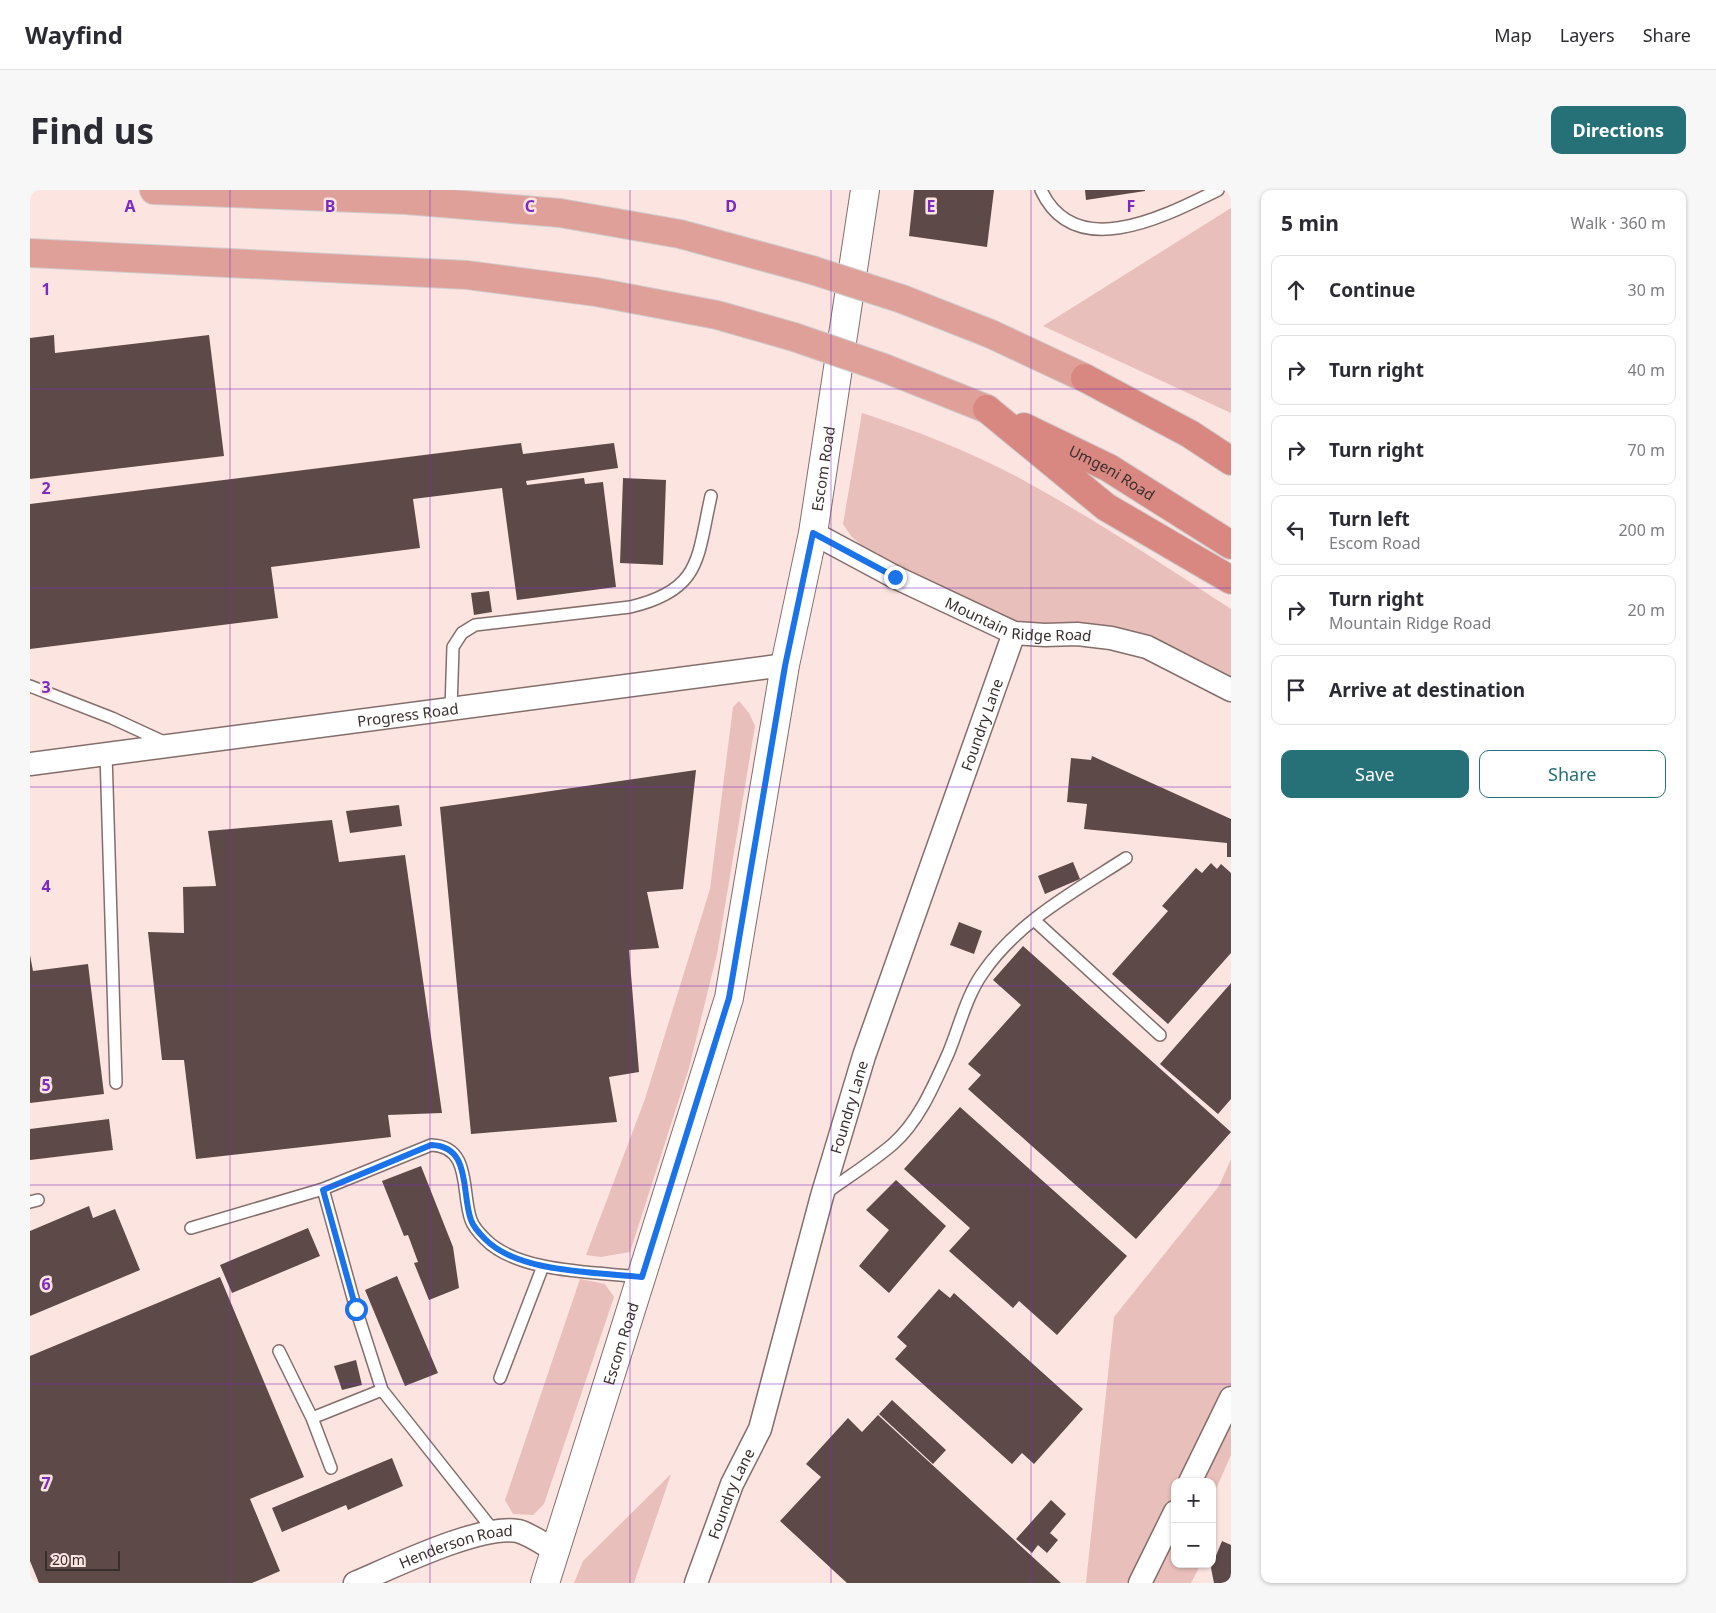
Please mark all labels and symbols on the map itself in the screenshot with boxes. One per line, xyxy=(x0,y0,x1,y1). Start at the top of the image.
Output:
text: A xyxy=(124,195,136,217)
text: B xyxy=(325,195,335,217)
text: C xyxy=(525,195,535,217)
text: D xyxy=(725,195,737,217)
text: E xyxy=(927,195,936,217)
text: F xyxy=(1127,195,1135,217)
text: 1 xyxy=(41,278,51,300)
street label: Escom Road xyxy=(806,425,839,513)
street label: Umgeni Road xyxy=(1066,440,1159,505)
text: 2 xyxy=(41,477,51,499)
route end xyxy=(884,566,907,589)
street label: Mountain Ridge Road xyxy=(942,592,1093,646)
text: 3 xyxy=(41,676,51,698)
street label: Foundry Lane xyxy=(956,676,1007,773)
street label: Progress Road xyxy=(356,698,460,731)
text: 4 xyxy=(41,875,51,897)
street label: Foundry Lane xyxy=(825,1058,872,1156)
text: 5 xyxy=(41,1074,51,1096)
text: 6 xyxy=(41,1273,51,1295)
route start xyxy=(345,1298,368,1321)
street label: Escom Road xyxy=(598,1300,643,1388)
street label: Foundry Lane xyxy=(703,1445,759,1542)
text: 7 xyxy=(41,1472,51,1494)
street label: Henderson Road xyxy=(396,1520,513,1573)
scale bar xyxy=(45,1548,120,1571)

